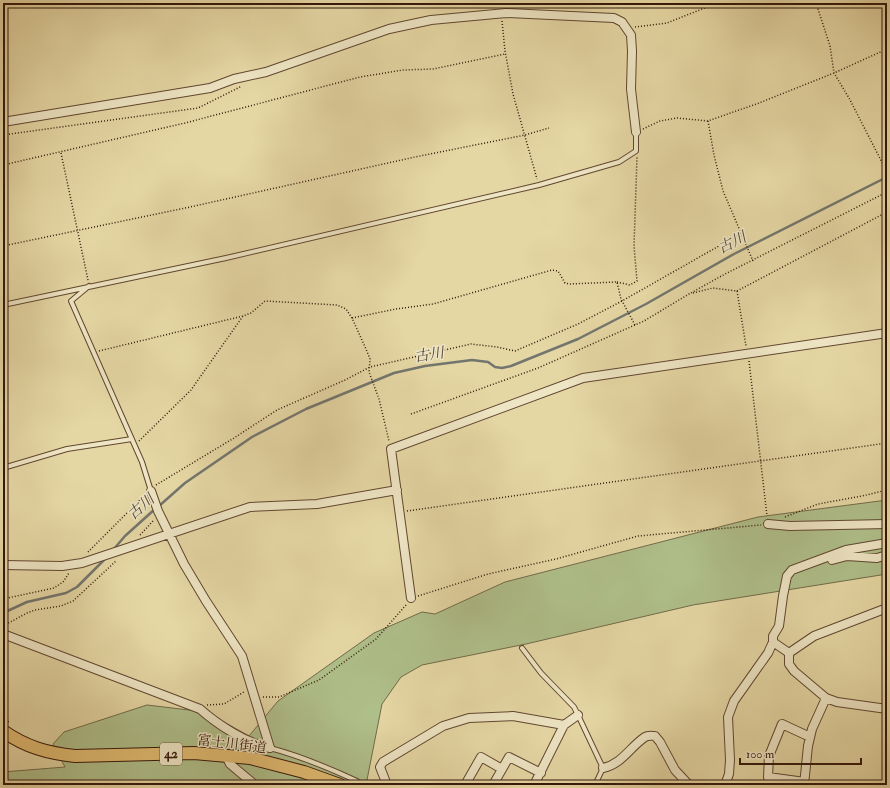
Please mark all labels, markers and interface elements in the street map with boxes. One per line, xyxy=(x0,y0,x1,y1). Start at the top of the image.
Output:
water label: 古川 xyxy=(714,227,751,258)
water label: 古川 xyxy=(413,343,447,367)
water label: 古川 xyxy=(123,489,160,524)
street label: 富士川街道 xyxy=(196,731,268,757)
scale bar xyxy=(740,740,861,766)
road number: 42 xyxy=(160,743,182,765)
text: 100 m xyxy=(746,747,775,762)

